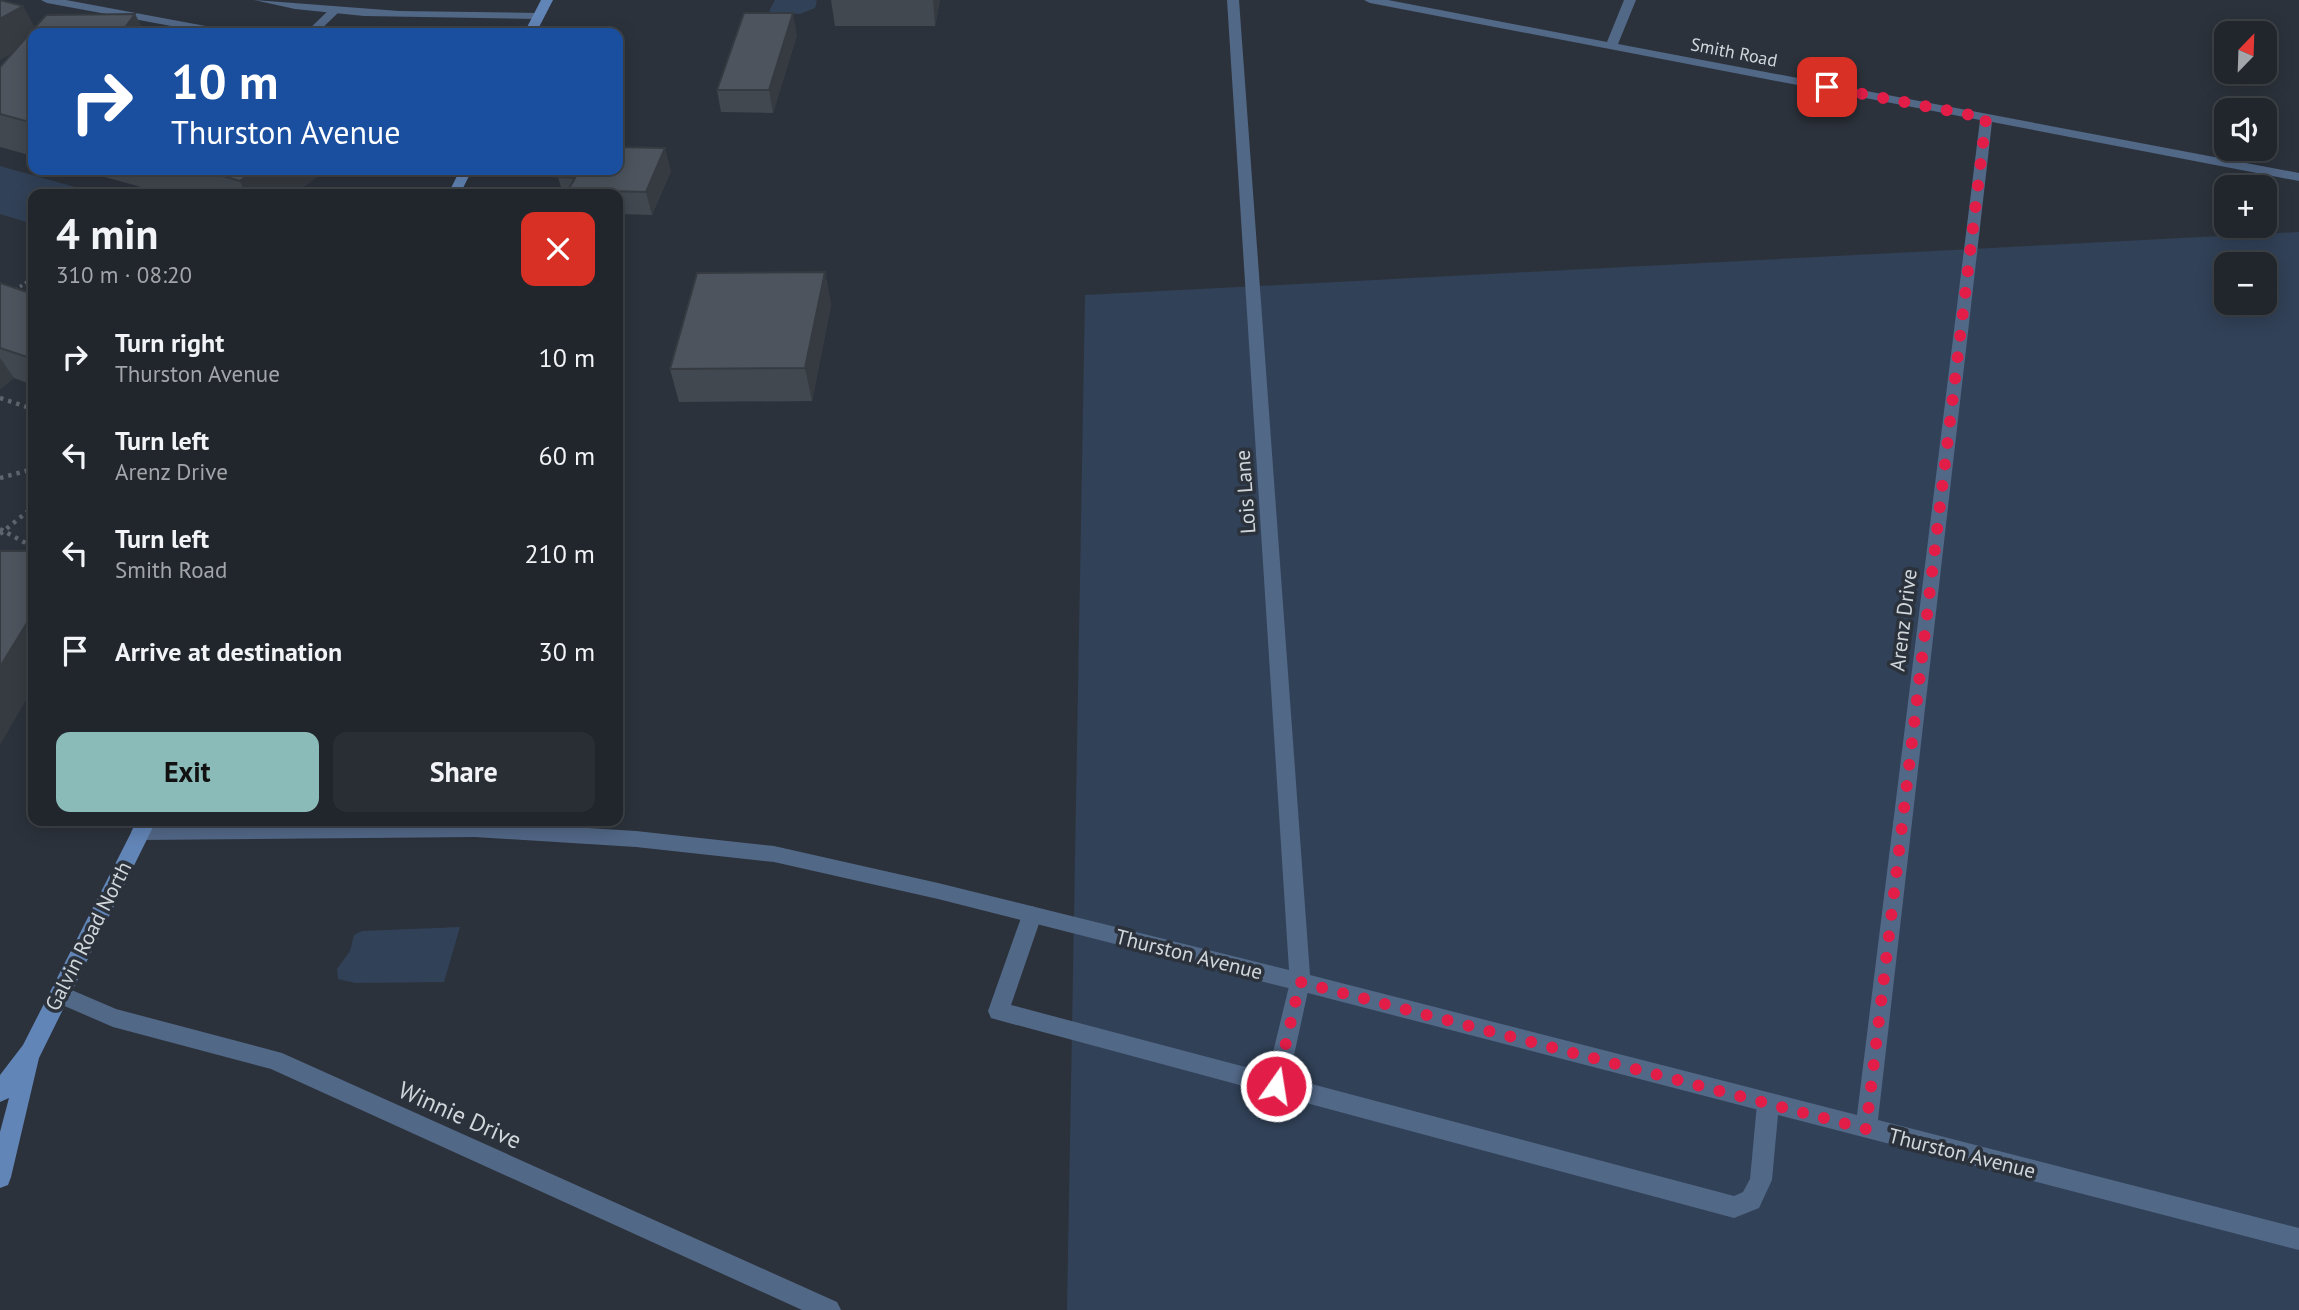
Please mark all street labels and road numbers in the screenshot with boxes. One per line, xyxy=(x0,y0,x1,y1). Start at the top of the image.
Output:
street label: Smith Road xyxy=(1689,32,1779,72)
street label: Lois Lane xyxy=(1229,449,1261,535)
street label: Arenz Drive xyxy=(1883,567,1923,673)
street label: Galvin Road North xyxy=(39,857,137,1015)
street label: Thurston Avenue xyxy=(1113,923,1265,985)
street label: Winnie Drive xyxy=(394,1074,526,1156)
street label: Thurston Avenue xyxy=(1886,1122,2038,1184)

